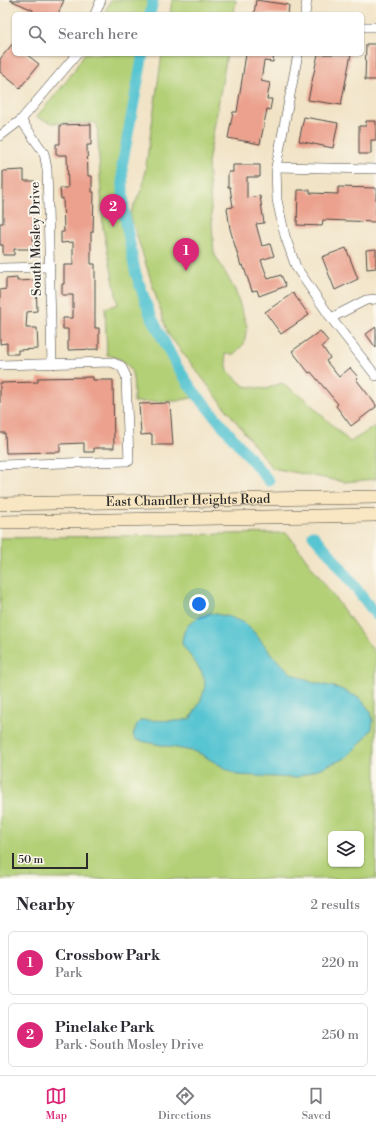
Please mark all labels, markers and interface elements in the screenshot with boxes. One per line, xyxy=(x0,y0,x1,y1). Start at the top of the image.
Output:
search box xyxy=(12,12,364,56)
icon: search xyxy=(26,23,48,45)
text: Search here xyxy=(58,25,138,44)
street label: South Mosley Drive xyxy=(27,181,45,296)
pin: 2 xyxy=(100,194,126,227)
pin: 1 xyxy=(173,238,199,271)
street label: East Chandler Heights Road xyxy=(105,491,271,510)
your location xyxy=(189,594,209,614)
map controls xyxy=(328,831,364,867)
button: layers xyxy=(328,831,364,867)
scale bar xyxy=(12,851,88,870)
text: 50 m xyxy=(18,853,43,867)
text: Nearby xyxy=(16,894,75,916)
text: 2 results xyxy=(311,897,360,913)
text: Crossbow Park xyxy=(55,946,160,965)
text: 1 xyxy=(27,955,33,971)
text: 220 m xyxy=(321,955,359,971)
text: Park xyxy=(55,965,82,981)
text: Pinelake Park xyxy=(55,1018,155,1037)
text: 2 xyxy=(26,1027,34,1043)
text: 250 m xyxy=(322,1027,359,1043)
text: Park · South Mosley Drive xyxy=(55,1037,204,1053)
tab: Map xyxy=(45,1085,67,1123)
tab: Directions xyxy=(158,1085,211,1123)
tab: Saved xyxy=(302,1085,331,1123)

